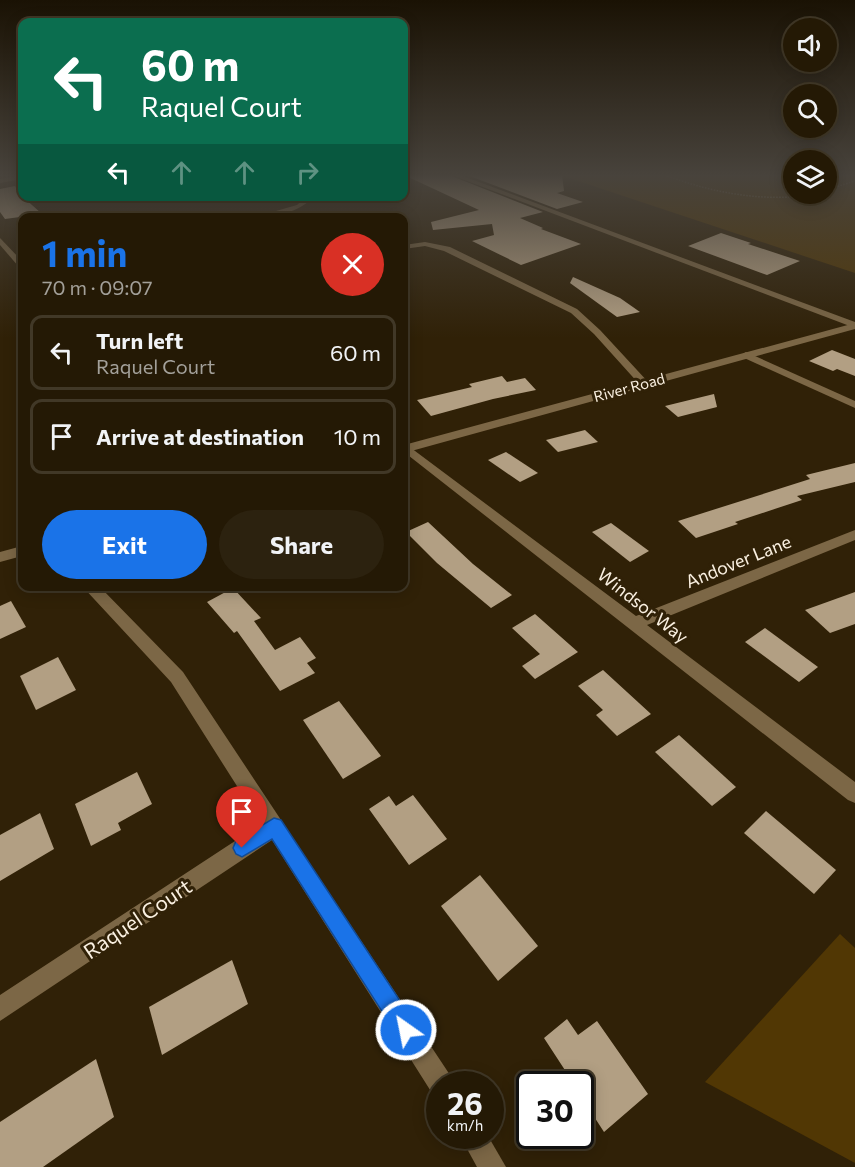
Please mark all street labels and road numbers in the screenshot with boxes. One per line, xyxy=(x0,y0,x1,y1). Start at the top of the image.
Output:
street label: River Road xyxy=(591,369,667,405)
street label: Andover Lane xyxy=(682,530,794,592)
street label: Windsor Way xyxy=(593,563,693,647)
street label: Raquel Court xyxy=(78,873,196,963)

